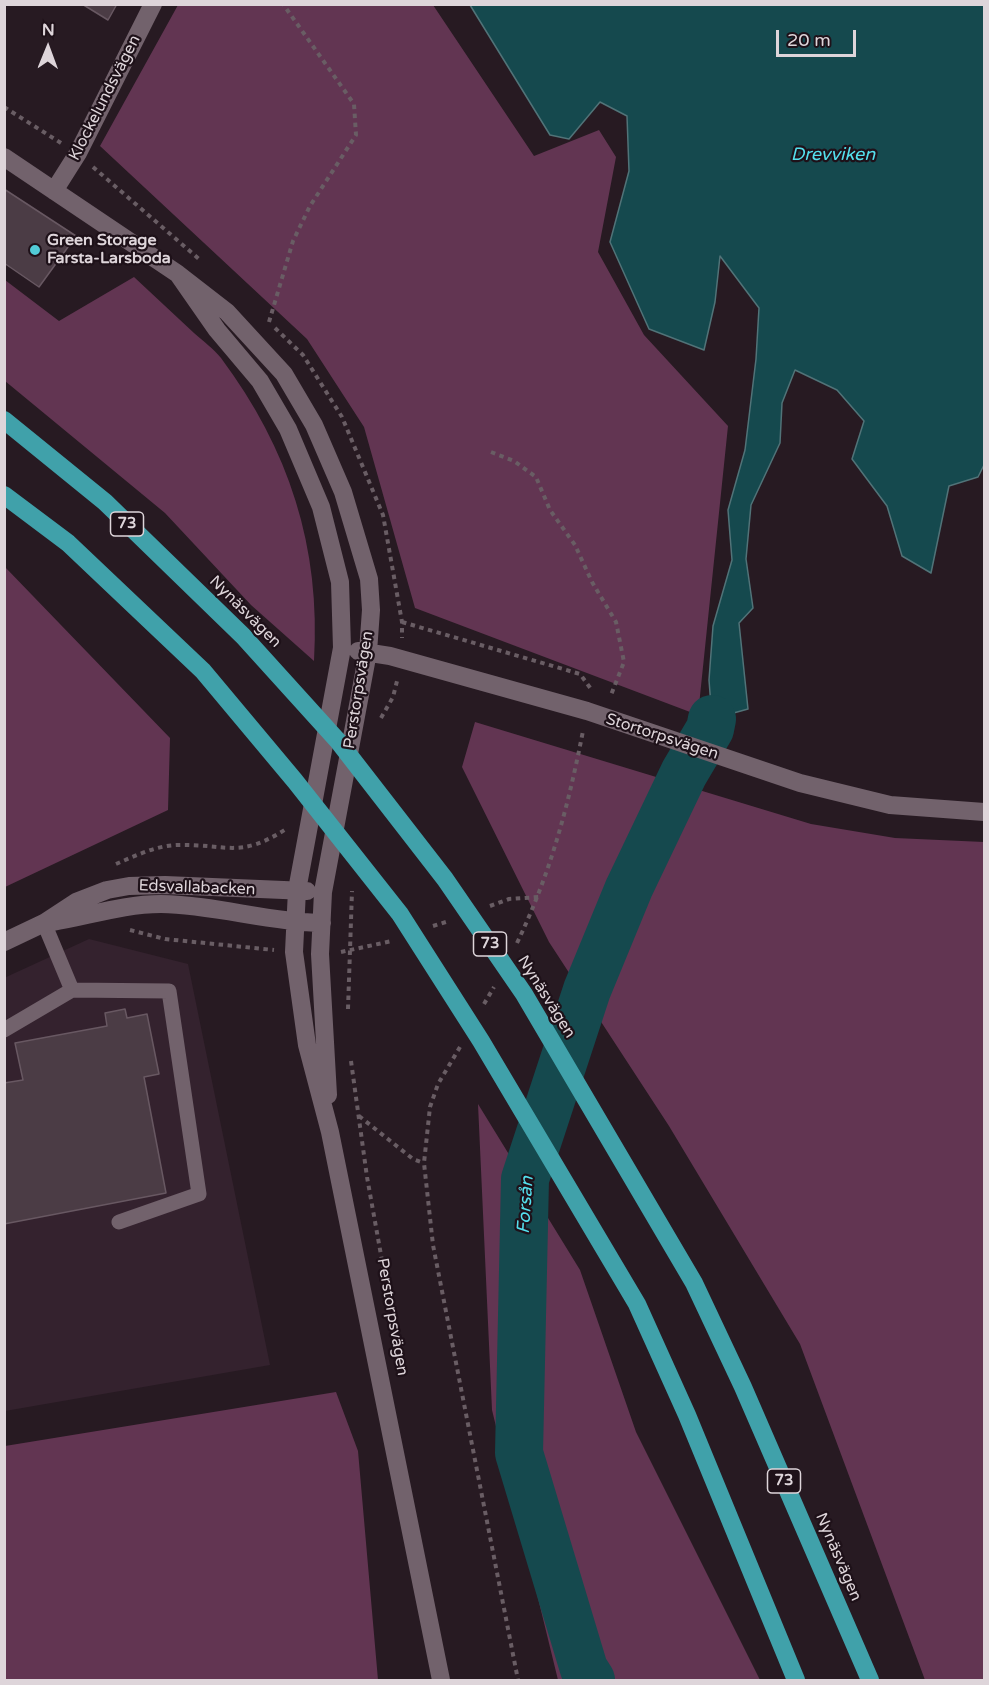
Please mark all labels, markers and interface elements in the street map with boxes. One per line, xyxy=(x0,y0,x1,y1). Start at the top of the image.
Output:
north arrow xyxy=(18,18,78,78)
scale bar xyxy=(779,18,858,56)
text: N xyxy=(42,20,55,40)
text: 20 m xyxy=(787,29,831,51)
street label: Klockelundsvägen xyxy=(65,32,145,164)
water label: Drevviken xyxy=(791,144,875,166)
place label: Green Storage Farsta-Larsboda xyxy=(47,231,171,269)
marker: Green Storage Farsta-Larsboda xyxy=(28,243,42,257)
road number: 73 xyxy=(110,512,144,536)
street label: Nynäsvägen xyxy=(205,572,285,652)
street label: Perstorpsvägen xyxy=(340,630,378,750)
street label: Stortorpsvägen xyxy=(603,710,721,764)
street label: Edsvallabacken xyxy=(138,876,256,900)
road number: 73 xyxy=(474,932,506,956)
street label: Nynäsvägen xyxy=(513,952,579,1042)
water label: Forsån xyxy=(513,1175,539,1235)
street label: Perstorpsvägen xyxy=(372,1257,412,1377)
road number: 73 xyxy=(768,1469,800,1493)
street label: Nynäsvägen xyxy=(811,1510,865,1604)

